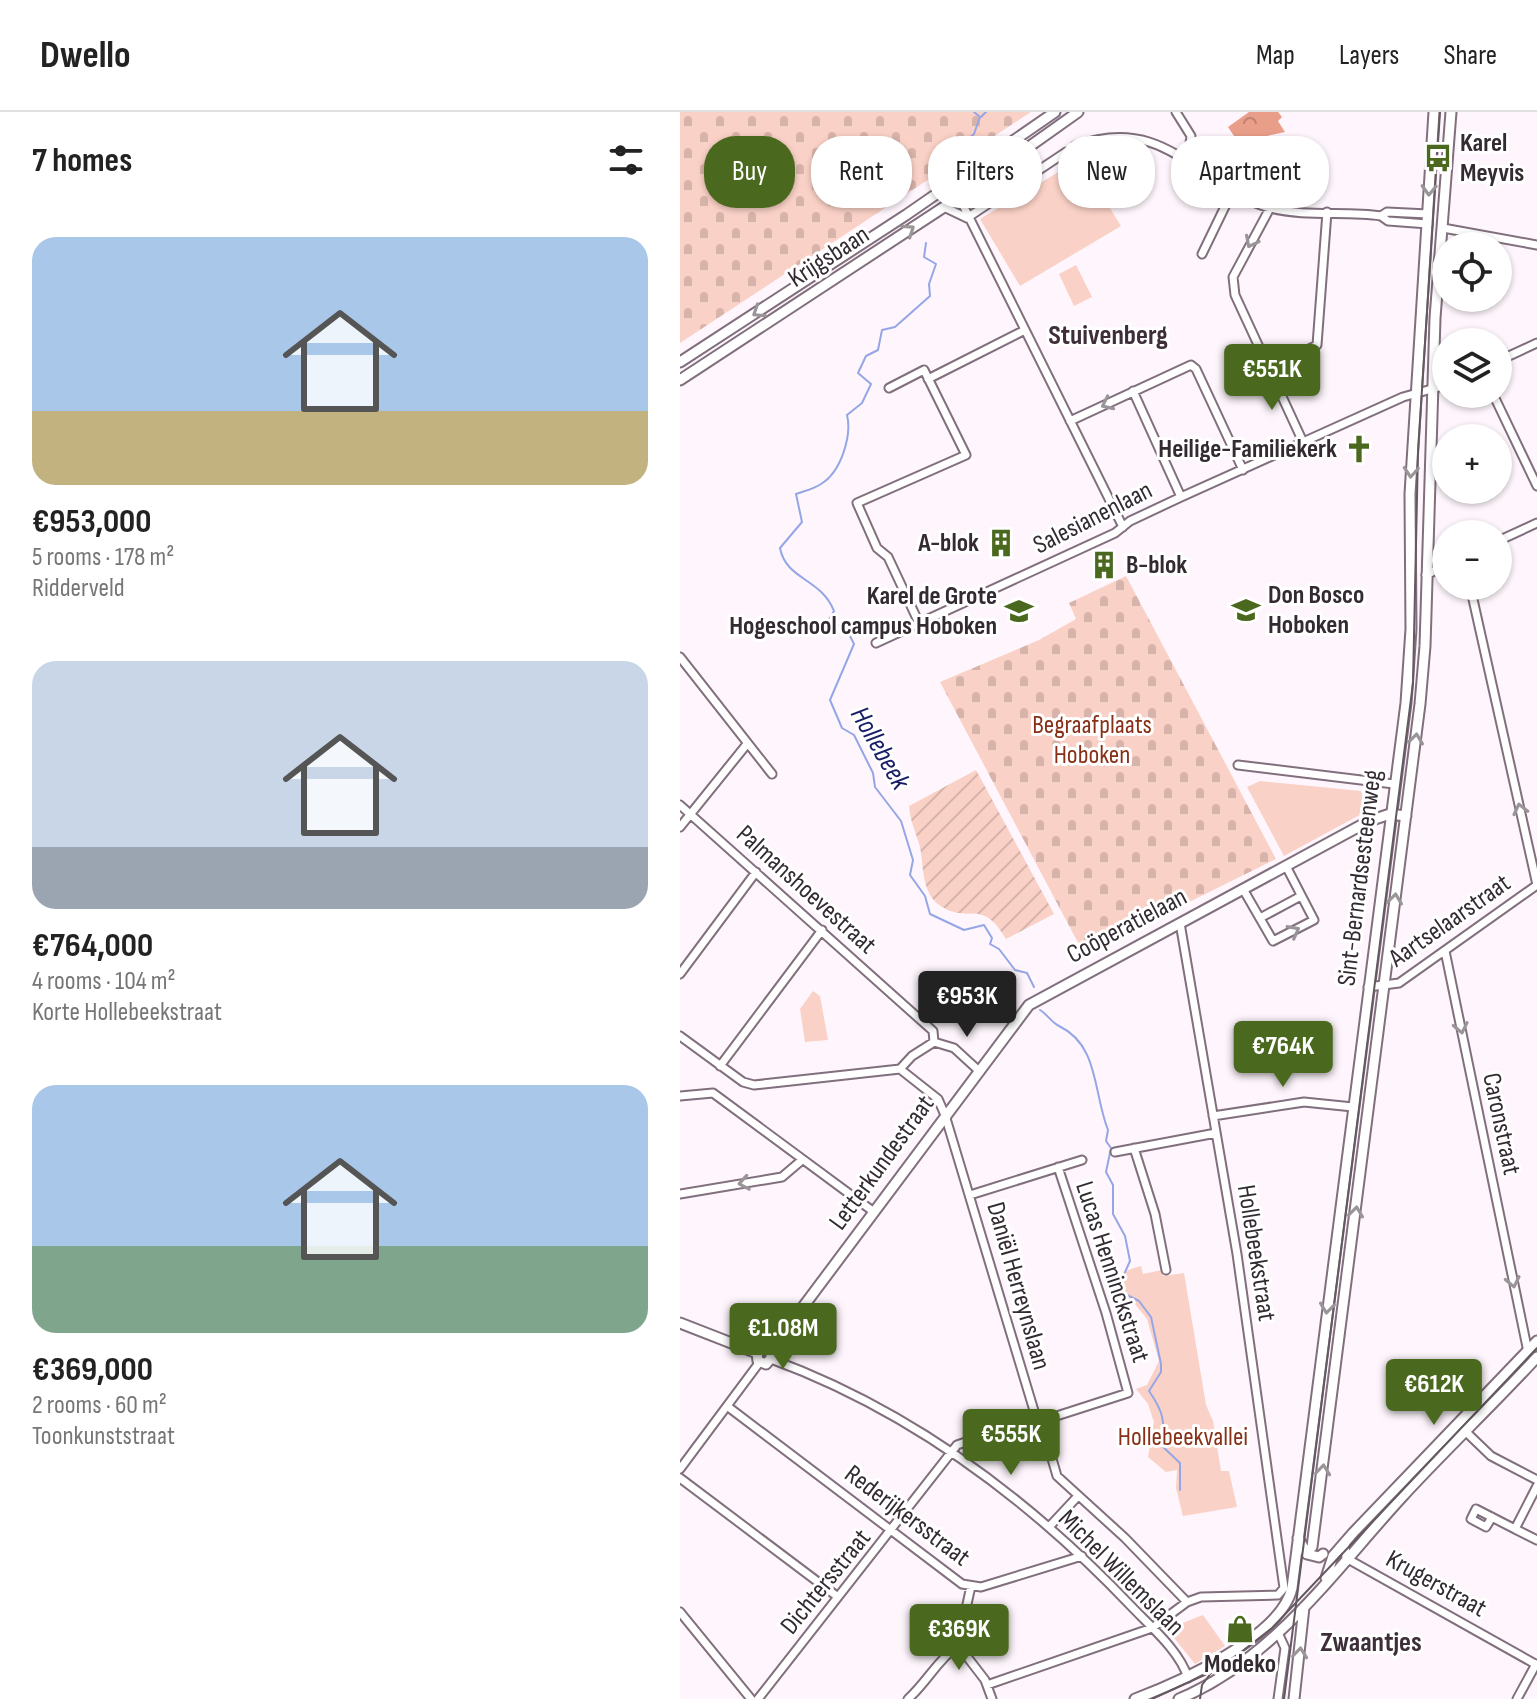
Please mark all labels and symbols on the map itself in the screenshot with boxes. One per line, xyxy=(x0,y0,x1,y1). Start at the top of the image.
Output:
place label: Karel Meyvis xyxy=(1460,128,1524,189)
bus stop icon: Karel Meyvis xyxy=(1423,143,1453,173)
one-way arrow xyxy=(1421,184,1438,197)
street label: Krijgsbaan xyxy=(783,219,875,295)
one-way arrow xyxy=(901,225,915,240)
one-way arrow xyxy=(1245,233,1260,248)
one-way arrow xyxy=(752,303,766,318)
district label: Stuivenberg xyxy=(1048,319,1168,352)
pin: €551K xyxy=(1216,344,1328,412)
one-way arrow xyxy=(1101,394,1116,410)
place label: Heilige-Familiekerk xyxy=(1158,434,1337,465)
church icon: Heilige-Familiekerk xyxy=(1344,434,1374,464)
one-way arrow xyxy=(1403,466,1420,479)
street label: Salesianenlaan xyxy=(1028,475,1158,561)
place label: A-blok xyxy=(917,528,979,559)
building icon: A-blok xyxy=(986,528,1016,558)
building icon: B-blok xyxy=(1089,550,1119,580)
place label: B-blok xyxy=(1126,550,1187,581)
place label: Don Bosco Hoboken xyxy=(1268,580,1364,641)
place label: Karel de Grote Hogeschool campus Hoboken xyxy=(729,581,997,642)
school or university icon: Don Bosco Hoboken xyxy=(1231,595,1261,625)
school or university icon: Karel de Grote Hogeschool campus Hoboken xyxy=(1004,596,1034,626)
water label: Hollebeek xyxy=(843,701,918,797)
park label: Begraafplaats Hoboken xyxy=(1032,710,1152,771)
one-way arrow xyxy=(1407,732,1424,746)
street label: Sint-Bernardsesteenweg xyxy=(1331,768,1389,988)
one-way arrow xyxy=(1512,802,1529,816)
street label: Palmanshoevestraat xyxy=(730,819,882,961)
street label: Aartselaarstraat xyxy=(1383,868,1517,975)
street label: Coöperatielaan xyxy=(1062,881,1192,971)
one-way arrow xyxy=(1387,892,1404,905)
one-way arrow xyxy=(1285,925,1300,940)
pin: €953K xyxy=(911,971,1023,1039)
pin: €764K xyxy=(1227,1021,1339,1089)
one-way arrow xyxy=(1451,1021,1468,1034)
street label: Caronstraat xyxy=(1475,1070,1527,1178)
street label: Letterkundestraat xyxy=(823,1090,941,1236)
one-way arrow xyxy=(737,1174,751,1191)
street label: Lucas Henninckstraat xyxy=(1068,1178,1156,1366)
street label: Hollebeekstraat xyxy=(1230,1183,1282,1323)
street label: Daniël Herreynslaan xyxy=(979,1199,1057,1373)
one-way arrow xyxy=(1347,1206,1364,1219)
one-way arrow xyxy=(1504,1275,1521,1289)
one-way arrow xyxy=(1319,1302,1336,1315)
pin: €1.08M xyxy=(718,1303,848,1371)
pin: €612K xyxy=(1378,1359,1490,1427)
pin: €555K xyxy=(955,1409,1067,1477)
park label: Hollebeekvallei xyxy=(1118,1422,1248,1453)
street label: Rederijkersstraat xyxy=(838,1459,976,1573)
one-way arrow xyxy=(1314,1463,1331,1476)
street label: Michel Willemslaan xyxy=(1052,1504,1190,1642)
street label: Dichtersstraat xyxy=(774,1523,878,1641)
street label: Krugerstraat xyxy=(1380,1544,1492,1624)
pin: €369K xyxy=(903,1604,1015,1672)
shop icon: Modeko xyxy=(1225,1614,1255,1644)
district label: Zwaantjes xyxy=(1320,1626,1422,1659)
one-way arrow xyxy=(1291,1646,1308,1659)
place label: Modeko xyxy=(1204,1649,1276,1680)

